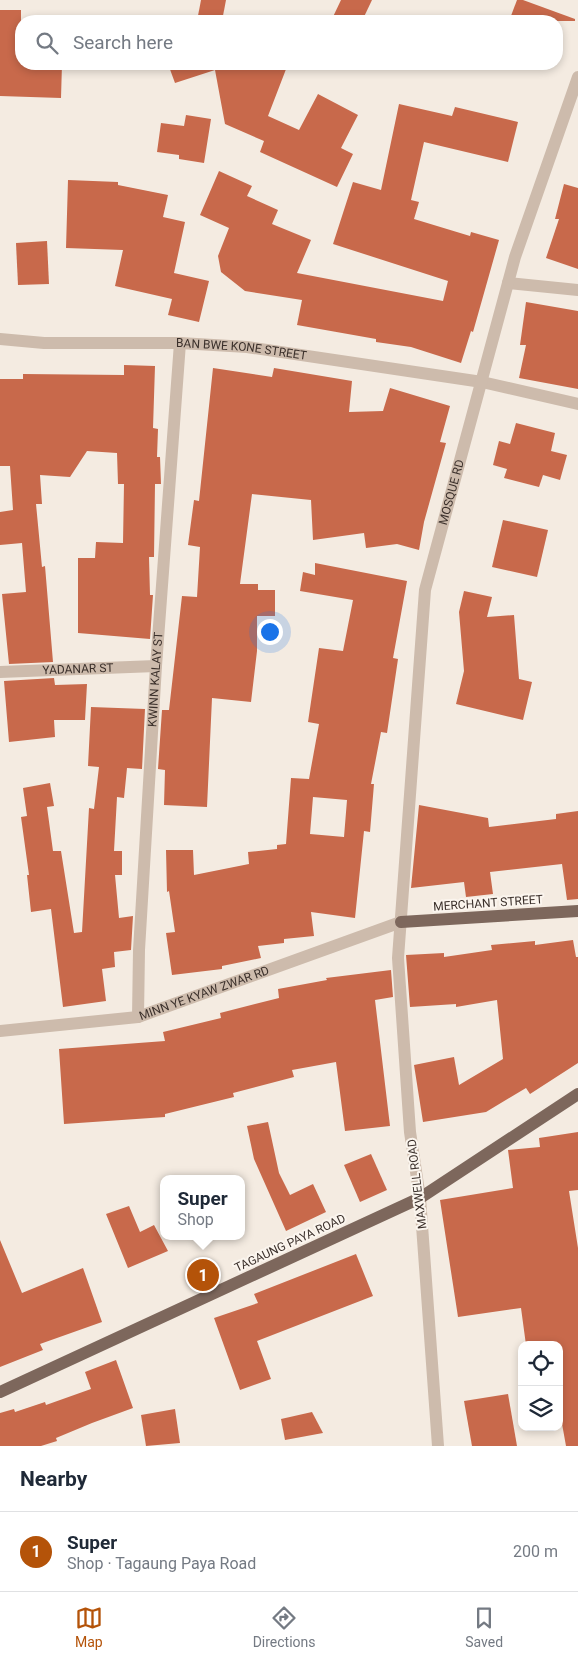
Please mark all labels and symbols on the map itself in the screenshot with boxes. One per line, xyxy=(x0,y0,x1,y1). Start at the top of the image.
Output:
street label: BAN BWE KONE STREET xyxy=(176,336,308,363)
street label: MOSQUE RD xyxy=(436,458,467,526)
your location xyxy=(257,619,283,645)
street label: KWINN KALAY ST xyxy=(145,631,166,727)
street label: YADANAR ST xyxy=(42,661,114,677)
street label: MERCHANT STREET xyxy=(433,892,543,914)
street label: MINN YE KYAW ZWAR RD xyxy=(137,963,271,1023)
street label: MAXWELL ROAD xyxy=(405,1138,429,1230)
street label: TAGAUNG PAYA ROAD xyxy=(232,1211,348,1275)
pin: 1 xyxy=(187,1256,219,1294)

